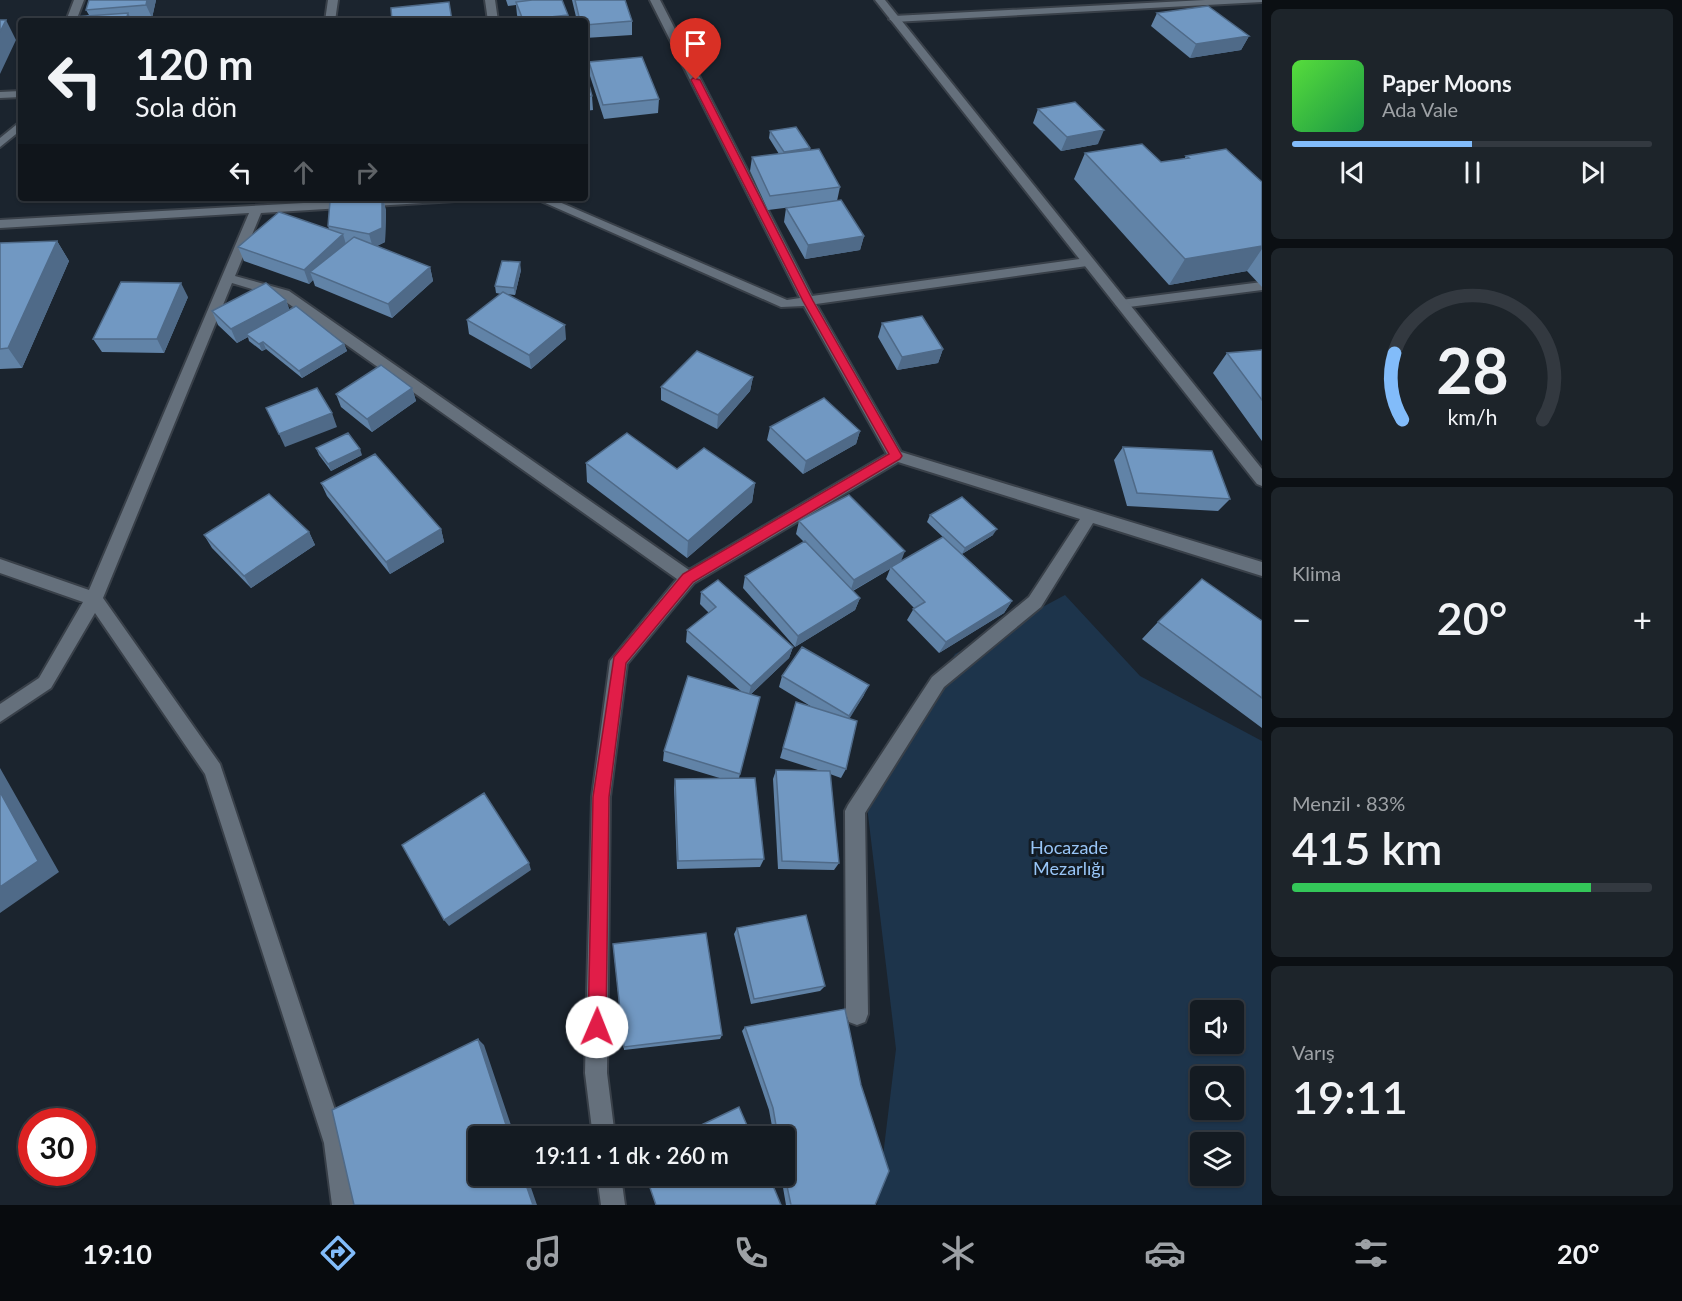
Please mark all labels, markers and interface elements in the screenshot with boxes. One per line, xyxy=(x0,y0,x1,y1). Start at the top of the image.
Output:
pin xyxy=(670,18,721,80)
icon: arrive xyxy=(679,27,712,60)
text: 120 m xyxy=(135,39,253,89)
icon: left xyxy=(36,42,114,120)
text: Paper Moons xyxy=(1382,70,1512,97)
text: Sola dön xyxy=(135,90,237,123)
text: Ada Vale xyxy=(1382,97,1458,121)
icon: left xyxy=(224,156,257,189)
icon: ahead xyxy=(287,156,320,189)
icon: right xyxy=(350,156,383,189)
icon: previous xyxy=(1336,156,1369,189)
icon: pause xyxy=(1456,156,1489,189)
icon: next xyxy=(1576,156,1609,189)
text: 28 xyxy=(1436,332,1508,407)
text: km/h xyxy=(1447,405,1497,431)
text: Klima xyxy=(1292,561,1341,585)
text: 20° xyxy=(1437,591,1507,645)
text: − xyxy=(1292,599,1311,639)
text: + xyxy=(1633,599,1652,639)
text: Menzil · 83% xyxy=(1292,791,1405,815)
text: 415 km xyxy=(1292,821,1442,875)
park label: Hocazade Mezarlığı xyxy=(1030,836,1108,879)
position arrow xyxy=(565,995,629,1059)
map controls xyxy=(1190,1000,1244,1186)
button: sound xyxy=(1190,1000,1244,1054)
text: Varış xyxy=(1292,1040,1335,1064)
button: search xyxy=(1190,1066,1244,1120)
text: 19:11 xyxy=(1292,1070,1408,1124)
speed limit sign: 30 xyxy=(18,1108,96,1186)
button: layers xyxy=(1190,1132,1244,1186)
text: 19:11 · 1 dk · 260 m xyxy=(534,1142,729,1169)
icon: directions xyxy=(317,1232,359,1274)
icon: music xyxy=(523,1232,565,1274)
icon: phone xyxy=(730,1232,772,1274)
icon: climate xyxy=(937,1232,979,1274)
icon: car xyxy=(1144,1232,1186,1274)
icon: filters xyxy=(1350,1232,1392,1274)
text: 19:10 xyxy=(82,1237,152,1270)
text: 20° xyxy=(1557,1237,1600,1270)

